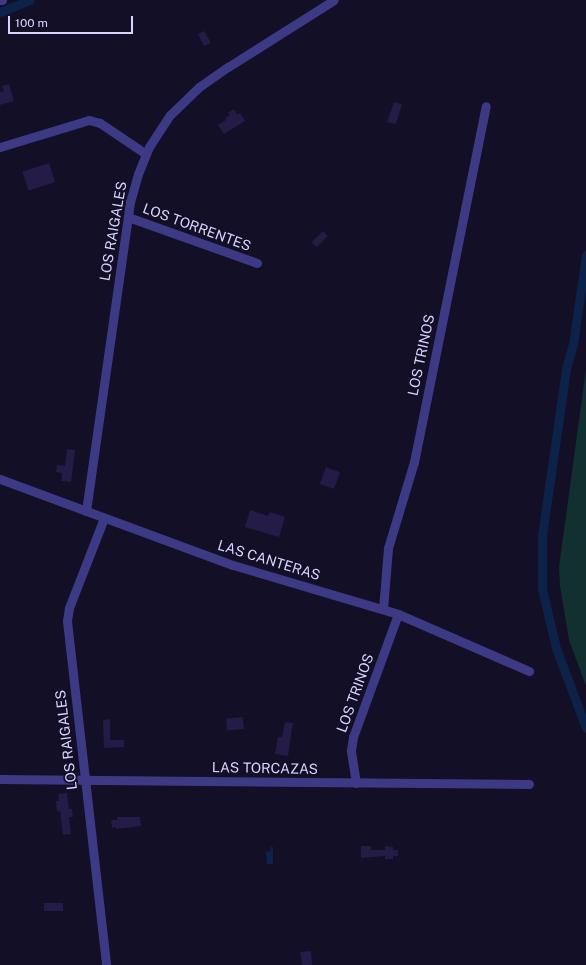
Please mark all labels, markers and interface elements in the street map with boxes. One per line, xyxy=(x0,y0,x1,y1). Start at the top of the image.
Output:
scale bar xyxy=(10,8,135,34)
text: 100 m xyxy=(15,16,48,30)
street label: LOS RAIGALES xyxy=(96,180,130,282)
street label: LOS TORRENTES xyxy=(141,200,253,254)
street label: LOS TRINOS xyxy=(404,313,438,397)
street label: LAS CANTERAS xyxy=(216,536,322,584)
street label: LOS TRINOS xyxy=(333,651,377,735)
street label: LOS RAIGALES xyxy=(52,689,80,791)
street label: LAS TORCAZAS xyxy=(212,759,318,777)

